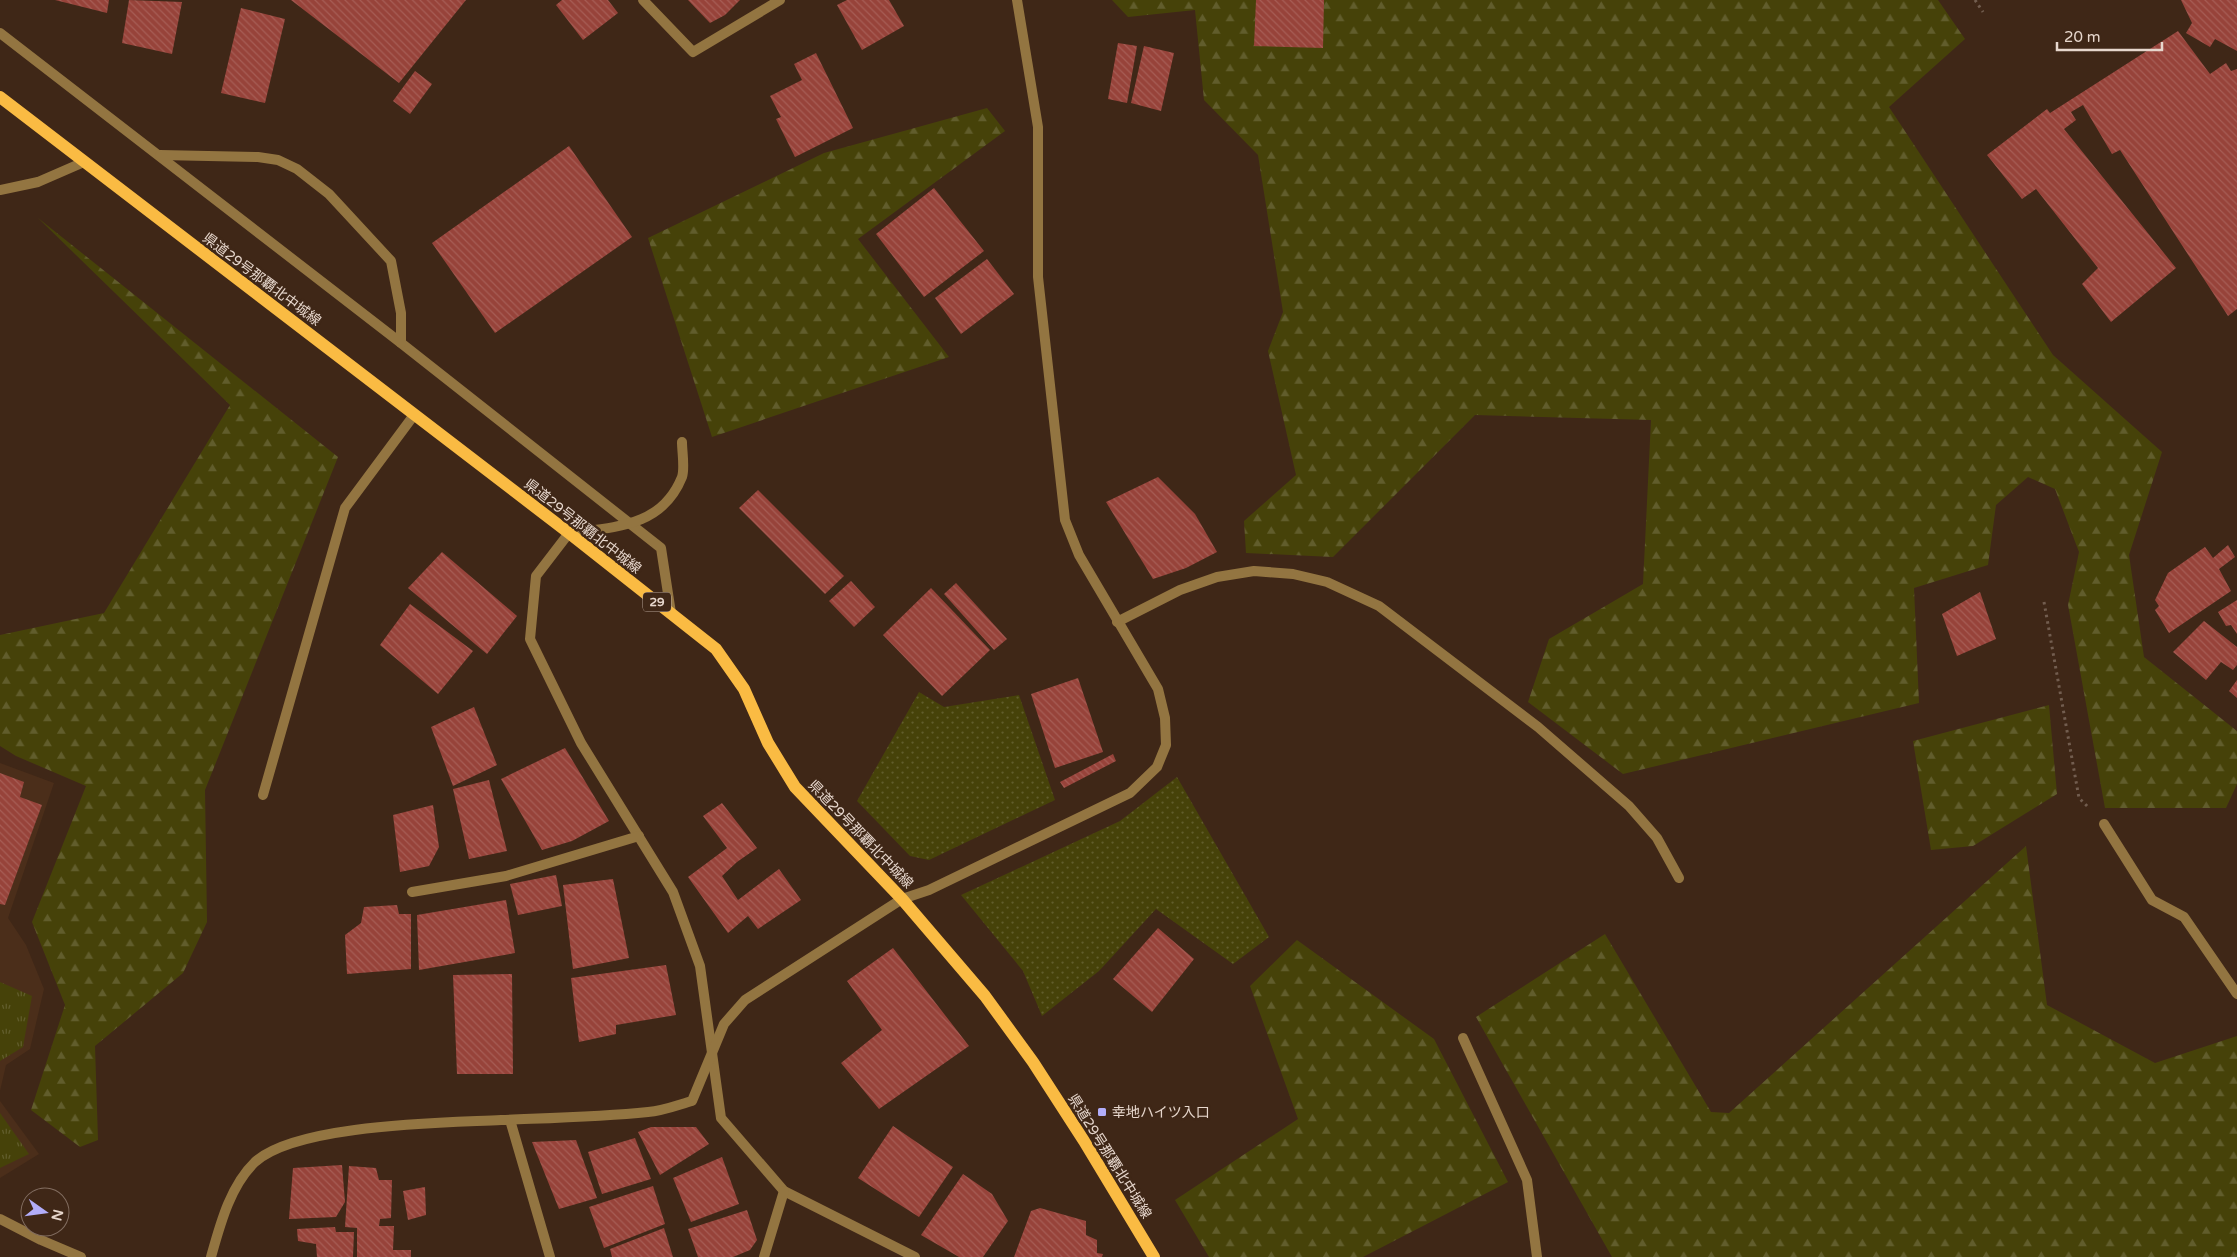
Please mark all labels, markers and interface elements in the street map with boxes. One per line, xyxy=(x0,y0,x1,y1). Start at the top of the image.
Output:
scale bar xyxy=(2057,20,2162,52)
text: 20 m xyxy=(2064,28,2101,46)
street label: 県道29号那覇北中城線 xyxy=(199,229,324,329)
street label: 県道29号那覇北中城線 xyxy=(521,475,645,577)
road number: 29 xyxy=(643,592,671,612)
street label: 県道29号那覇北中城線 xyxy=(805,777,917,892)
street label: 県道29号那覇北中城線 xyxy=(1064,1091,1155,1222)
place label: 幸地ハイツ入口 xyxy=(1112,1104,1210,1121)
marker: 幸地ハイツ入口 xyxy=(1096,1106,1108,1118)
north arrow xyxy=(20,1187,70,1237)
text: N xyxy=(48,1208,67,1223)

